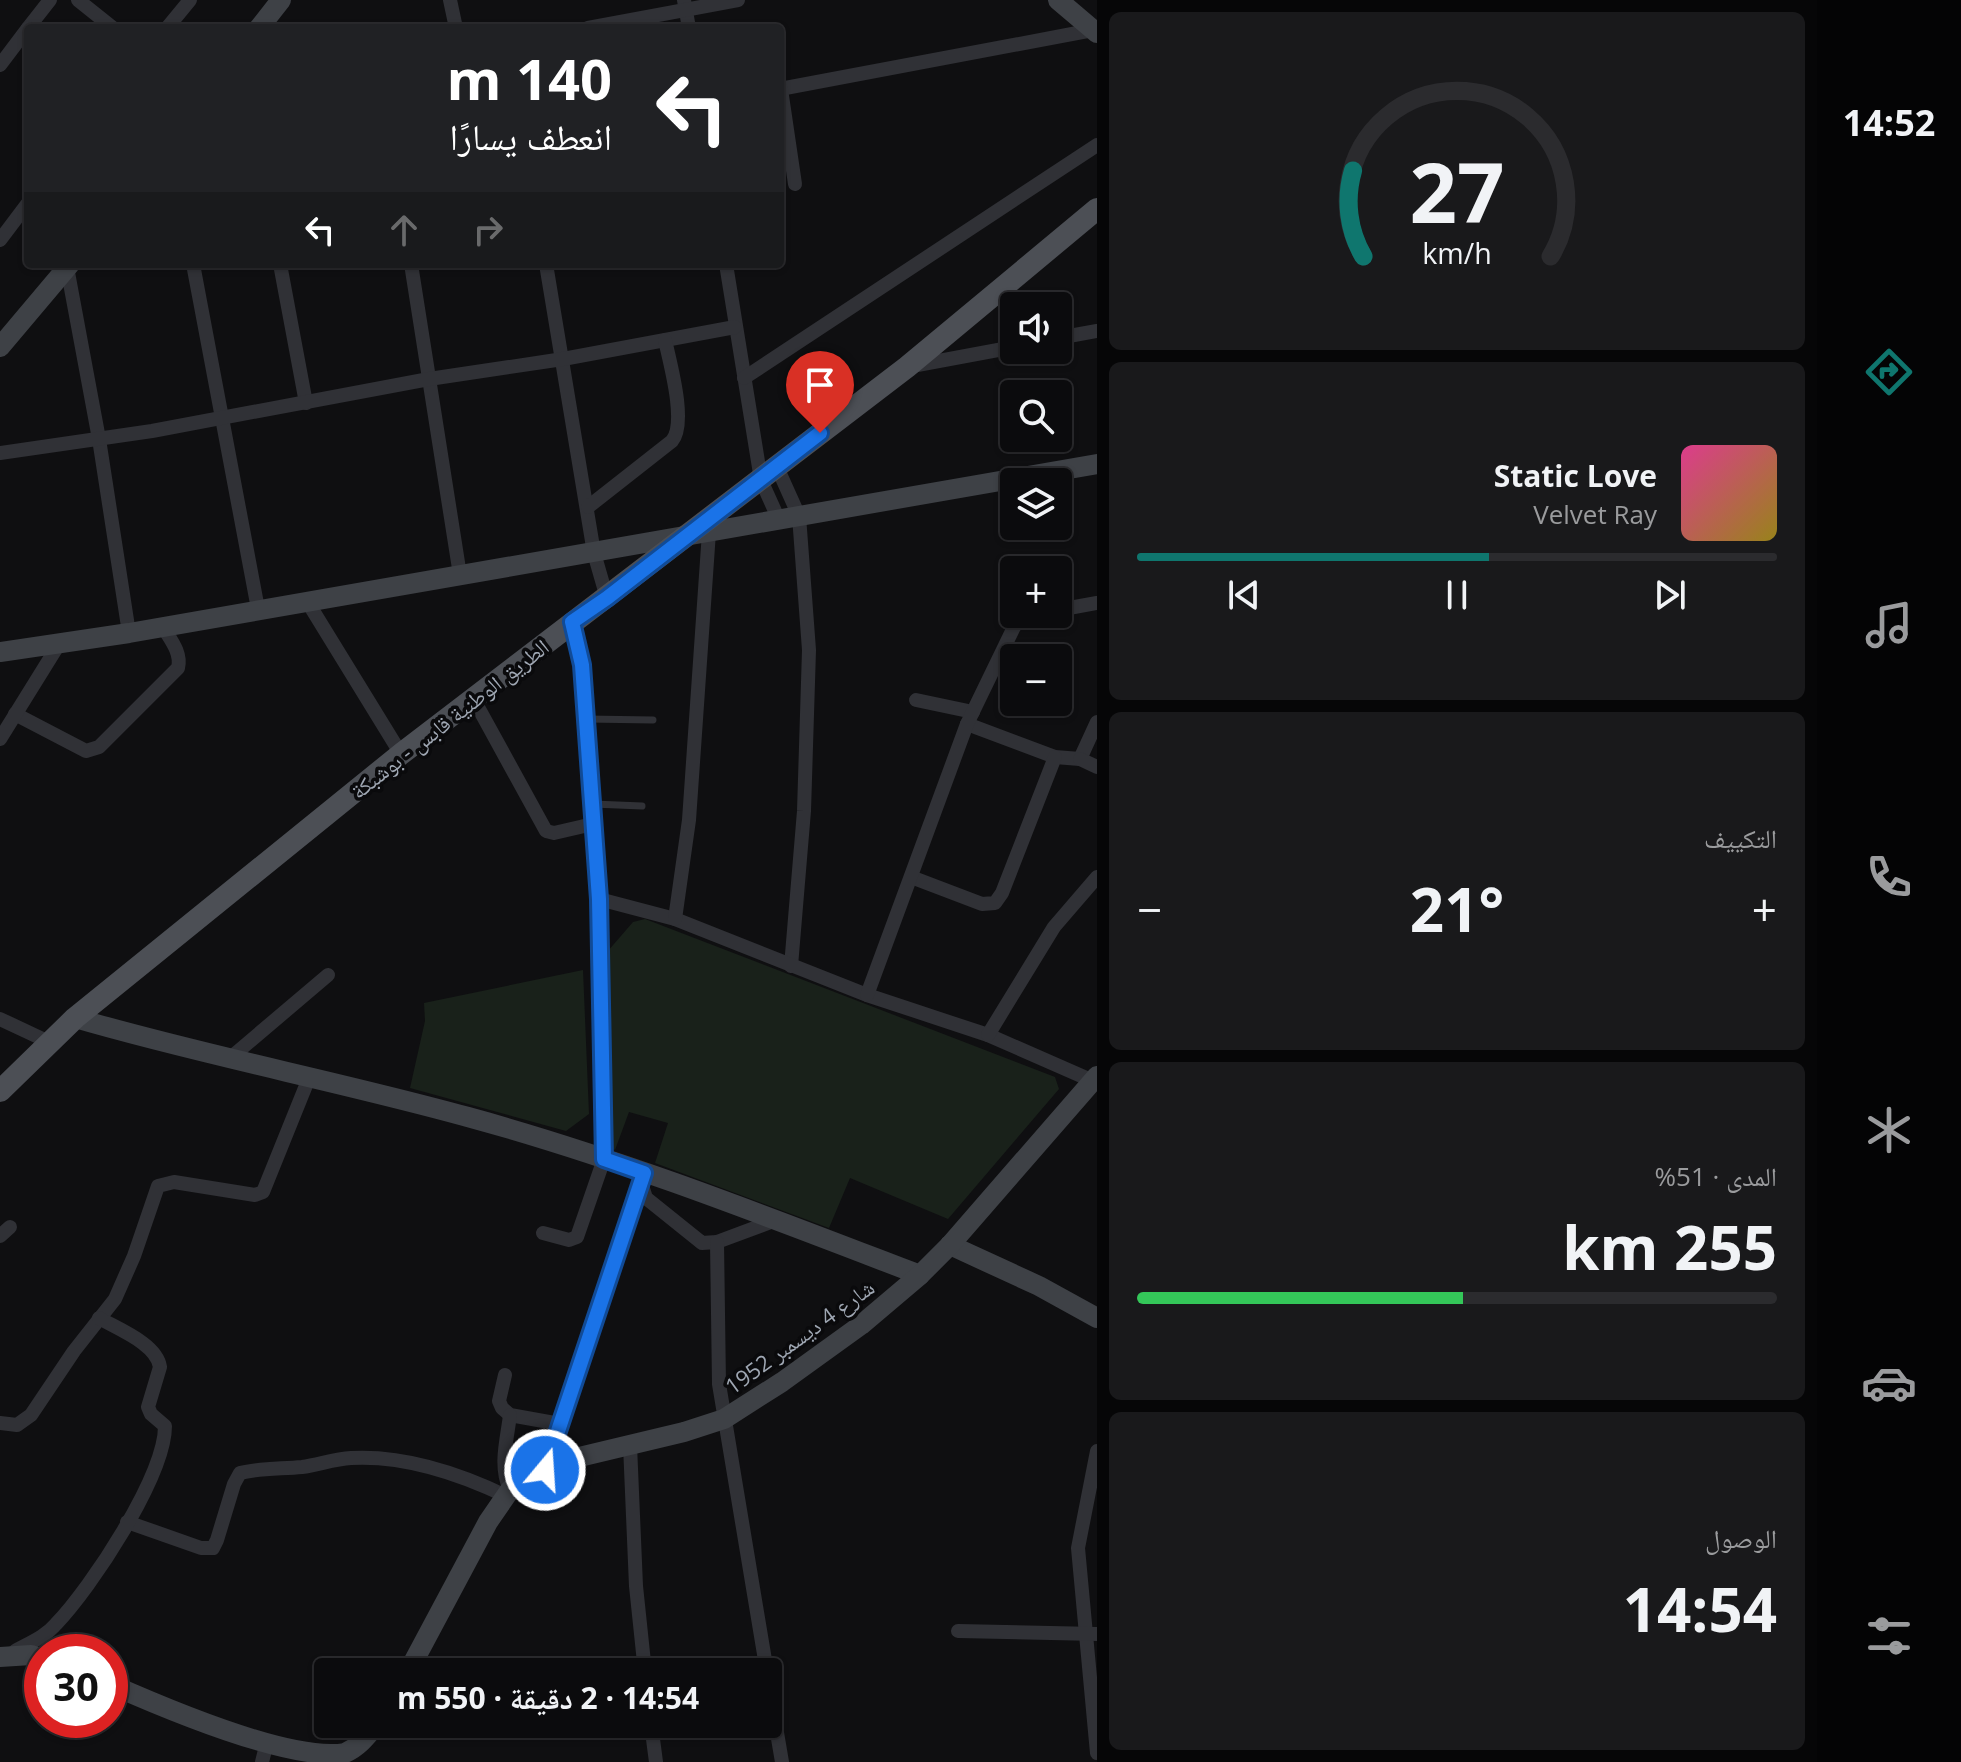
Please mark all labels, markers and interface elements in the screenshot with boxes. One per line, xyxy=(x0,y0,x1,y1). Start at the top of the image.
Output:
text: 140 m xyxy=(446,40,612,116)
icon: left xyxy=(640,56,744,160)
text: 14:52 xyxy=(1843,98,1935,147)
text: انعطف يسارًا xyxy=(449,112,612,161)
text: 27 xyxy=(1409,134,1505,247)
icon: left xyxy=(298,208,342,252)
icon: ahead xyxy=(382,208,426,252)
icon: right xyxy=(466,208,510,252)
text: km/h xyxy=(1422,233,1492,272)
map controls xyxy=(1000,292,1072,716)
button: sound xyxy=(1000,292,1072,364)
icon: directions xyxy=(1861,344,1917,400)
pin xyxy=(786,351,854,433)
icon: arrive xyxy=(798,363,842,407)
button: search xyxy=(1000,380,1072,452)
text: Static Love xyxy=(1494,455,1657,496)
button: layers xyxy=(1000,468,1072,540)
text: Velvet Ray xyxy=(1533,496,1657,532)
button: + xyxy=(1000,556,1072,628)
icon: previous xyxy=(1222,573,1266,617)
icon: pause xyxy=(1435,573,1479,617)
icon: next xyxy=(1648,573,1692,617)
icon: music xyxy=(1861,597,1917,653)
street label: الطريق الوطنية قابس - بوشبكة xyxy=(344,631,554,805)
button: − xyxy=(1000,644,1072,716)
text: التكييف xyxy=(1704,820,1777,856)
icon: phone xyxy=(1861,849,1917,905)
text: 21° xyxy=(1410,868,1504,950)
text: − xyxy=(1137,879,1162,939)
text: + xyxy=(1752,879,1777,939)
icon: climate xyxy=(1861,1102,1917,1158)
text: المدى · 51% xyxy=(1655,1158,1777,1194)
text: 255 km xyxy=(1562,1206,1777,1288)
street label: شارع 4 ديسمبر 1952 xyxy=(718,1272,880,1400)
icon: car xyxy=(1861,1355,1917,1411)
position arrow xyxy=(503,1428,587,1512)
text: الوصول xyxy=(1705,1520,1777,1556)
text: 14:54 xyxy=(1623,1568,1777,1650)
icon: filters xyxy=(1861,1608,1917,1664)
speed limit sign: 30 xyxy=(24,1634,128,1738)
text: 14:54 · 2 دقيقة · 550 m xyxy=(397,1677,699,1718)

